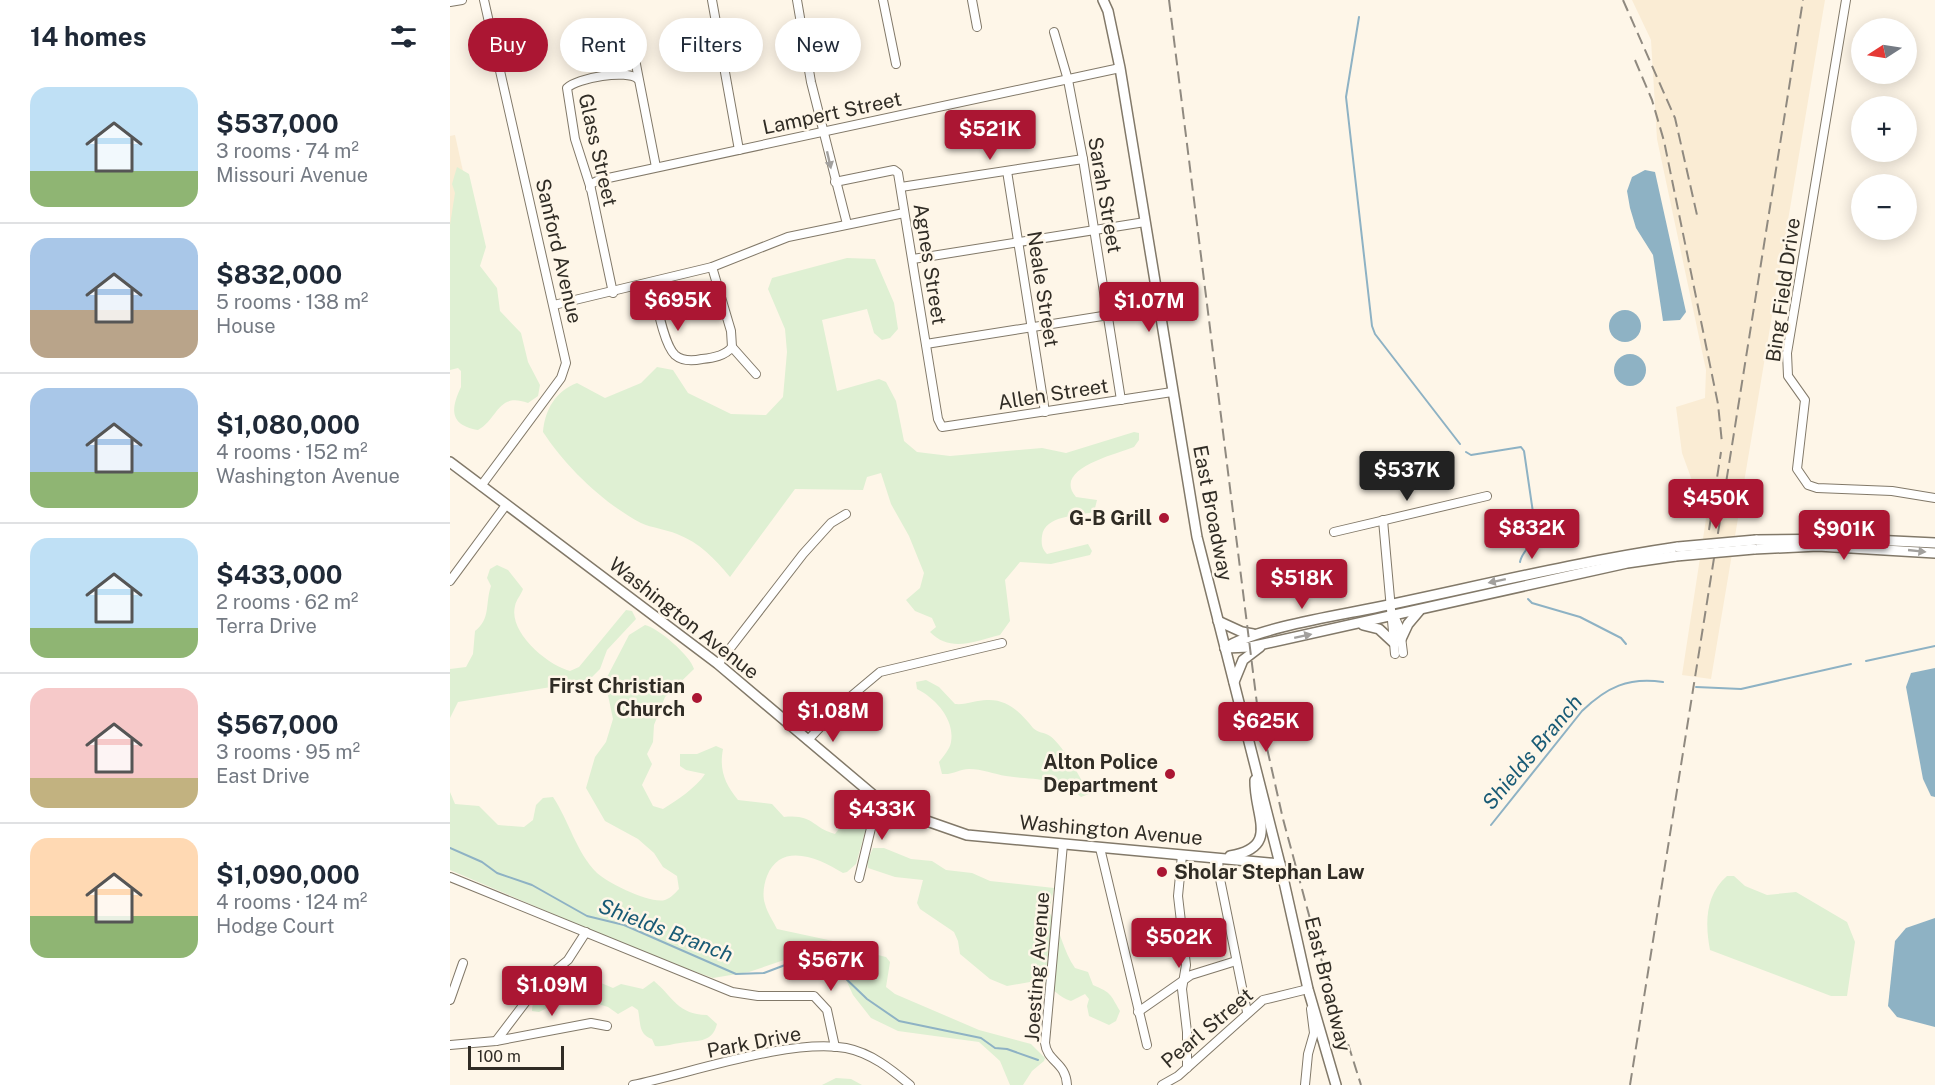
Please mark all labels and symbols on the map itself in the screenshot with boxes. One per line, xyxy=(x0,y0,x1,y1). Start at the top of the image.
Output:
north arrow xyxy=(1851,18,1917,84)
street label: Lampert Street xyxy=(760,87,904,139)
street label: Glass Street xyxy=(573,91,623,209)
pin: $521K xyxy=(948,110,1032,161)
street label: Sarah Street xyxy=(1083,135,1127,255)
one-way arrow xyxy=(825,151,835,169)
street label: Sanford Avenue xyxy=(531,176,587,326)
street label: Agnes Street xyxy=(909,202,951,326)
street label: Bing Field Drive xyxy=(1761,216,1805,364)
street label: Neale Street xyxy=(1022,229,1064,349)
pin: $695K xyxy=(636,281,720,332)
pin: $1.07M xyxy=(1100,282,1198,333)
street label: Allen Street xyxy=(996,373,1110,415)
street label: East Broadway xyxy=(1188,443,1238,583)
pin: $537K xyxy=(1365,451,1449,502)
pin: $450K xyxy=(1674,479,1758,530)
place label: G-B Grill xyxy=(1069,506,1152,530)
pin: $832K xyxy=(1490,509,1574,560)
pin: $901K xyxy=(1802,510,1886,561)
marker: G-B Grill xyxy=(1157,511,1171,525)
one-way arrow xyxy=(1908,547,1927,556)
street label: Washington Avenue xyxy=(604,552,764,684)
pin: $518K xyxy=(1260,559,1344,610)
one-way arrow xyxy=(1488,577,1506,587)
one-way arrow xyxy=(1294,630,1312,640)
place label: First Christian Church xyxy=(549,674,685,721)
water label: Shields Branch xyxy=(1477,690,1587,814)
marker: First Christian Church xyxy=(690,691,704,705)
pin: $1.08M xyxy=(784,692,882,743)
pin: $625K xyxy=(1224,702,1308,753)
place label: Alton Police Department xyxy=(1043,750,1158,797)
marker: Alton Police Department xyxy=(1163,767,1177,781)
pin: $433K xyxy=(840,790,924,841)
street label: Washington Avenue xyxy=(1018,810,1204,850)
place label: Sholar Stephan Law xyxy=(1174,860,1365,884)
marker: Sholar Stephan Law xyxy=(1155,865,1169,879)
street label: Joesting Avenue xyxy=(1020,891,1054,1043)
water label: Shields Branch xyxy=(595,893,737,967)
street label: East Broadway xyxy=(1300,914,1356,1054)
pin: $502K xyxy=(1137,918,1221,969)
pin: $567K xyxy=(789,941,873,992)
pin: $1.09M xyxy=(503,966,601,1017)
street label: Pearl Street xyxy=(1156,983,1258,1073)
street label: Park Drive xyxy=(705,1021,803,1063)
scale bar xyxy=(468,1043,564,1070)

